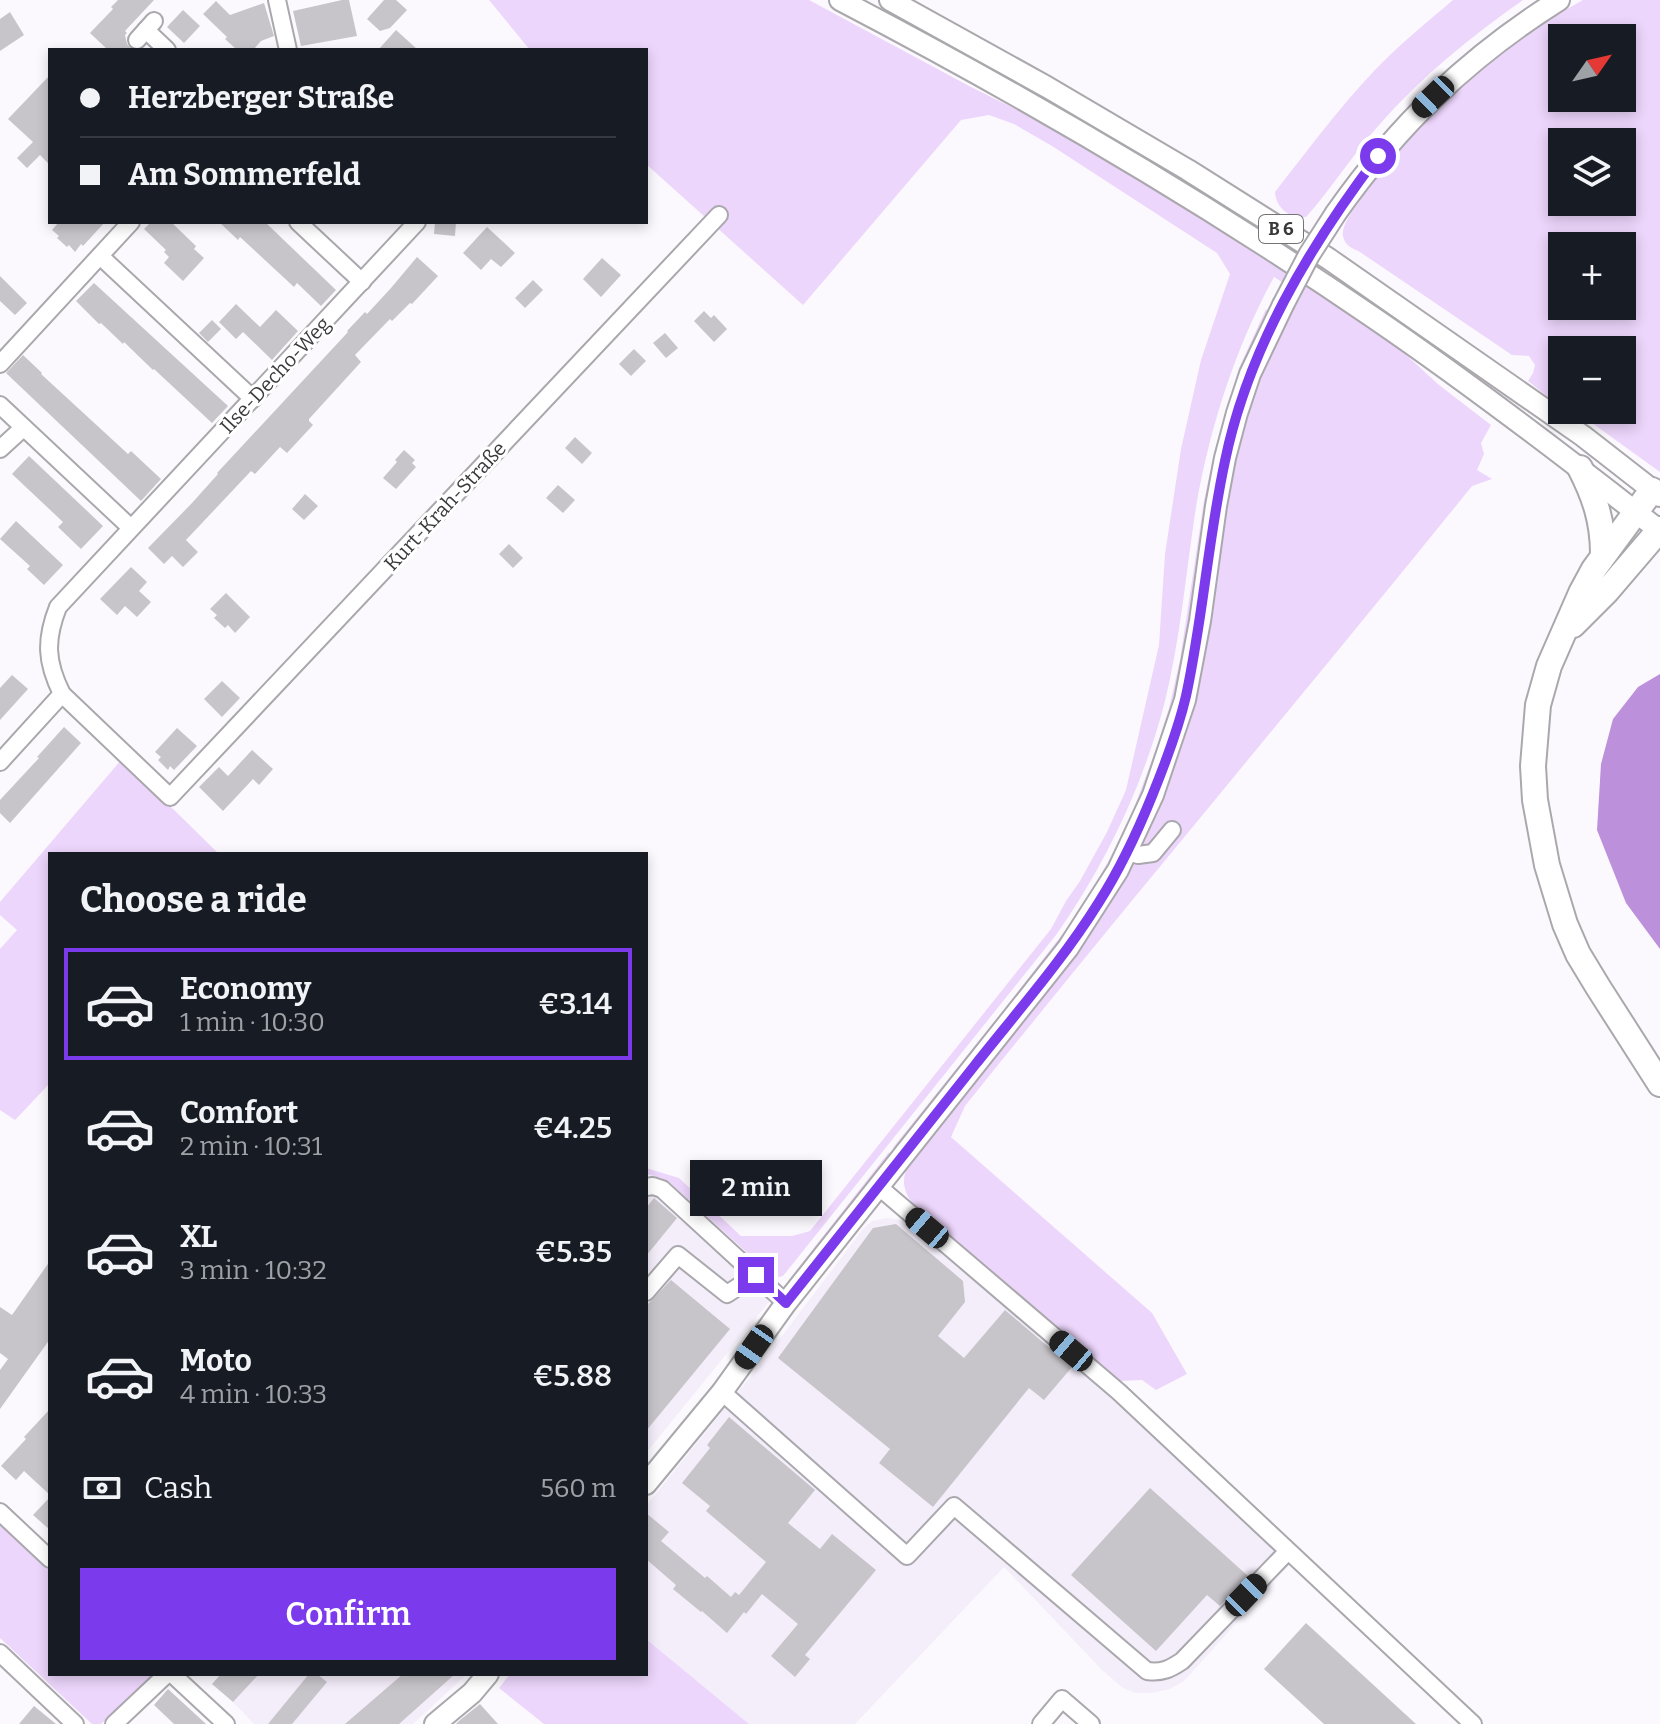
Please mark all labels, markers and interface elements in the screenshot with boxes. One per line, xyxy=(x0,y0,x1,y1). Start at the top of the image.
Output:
north arrow xyxy=(1548,24,1636,112)
map controls xyxy=(1548,24,1636,424)
car xyxy=(1407,72,1459,122)
text: Herzberger Straße xyxy=(128,80,394,116)
button: layers xyxy=(1548,128,1636,216)
route start xyxy=(1360,138,1396,174)
text: Am Sommerfeld xyxy=(128,157,361,193)
road number: B 6 xyxy=(1259,215,1303,243)
button: + xyxy=(1548,232,1636,320)
street label: Ilse-Decho-Weg xyxy=(215,312,335,438)
button: − xyxy=(1548,336,1636,424)
street label: Kurt-Krah-Straße xyxy=(379,437,511,575)
text: Choose a ride xyxy=(80,878,307,922)
icon: car xyxy=(84,968,156,1040)
text: Economy xyxy=(180,971,311,1007)
text: €3.14 xyxy=(538,986,612,1022)
text: 1 min · 10:30 xyxy=(180,1007,325,1038)
icon: car xyxy=(84,1092,156,1164)
text: Comfort xyxy=(180,1095,298,1131)
text: €4.25 xyxy=(533,1110,612,1146)
text: 2 min · 10:31 xyxy=(180,1131,322,1162)
callout: 2 min xyxy=(690,1159,822,1215)
text: 2 min xyxy=(722,1172,790,1203)
car xyxy=(901,1203,953,1253)
icon: car xyxy=(84,1216,156,1288)
text: XL xyxy=(180,1219,217,1255)
text: €5.35 xyxy=(535,1234,612,1270)
text: 3 min · 10:32 xyxy=(180,1255,327,1286)
route end xyxy=(738,1257,774,1293)
car xyxy=(730,1320,778,1374)
car xyxy=(1045,1326,1097,1376)
icon: car xyxy=(84,1340,156,1412)
text: Moto xyxy=(180,1343,252,1379)
text: €5.88 xyxy=(532,1358,612,1394)
text: 4 min · 10:33 xyxy=(180,1379,327,1410)
icon: cash xyxy=(80,1466,124,1510)
text: Cash xyxy=(144,1470,212,1506)
text: 560 m xyxy=(540,1473,616,1504)
button: Confirm xyxy=(80,1568,616,1660)
car xyxy=(1221,1569,1271,1621)

